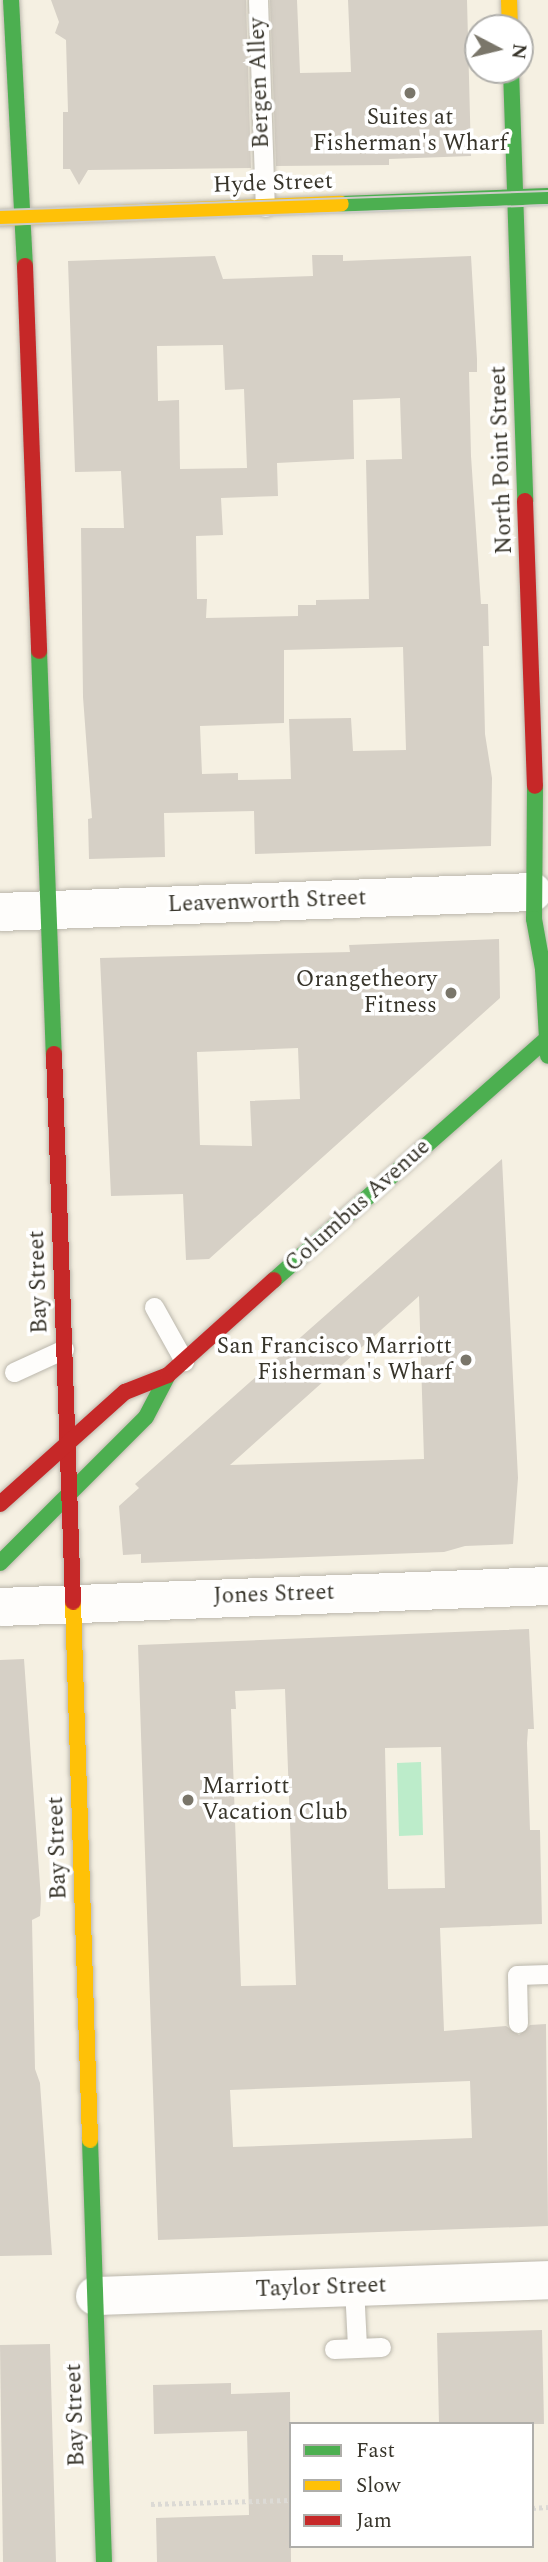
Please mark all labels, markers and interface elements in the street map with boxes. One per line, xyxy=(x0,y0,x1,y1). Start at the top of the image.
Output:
north arrow xyxy=(464,14,534,84)
street label: Bergen Alley xyxy=(244,17,276,149)
text: N xyxy=(503,42,534,61)
marker: Suites at Fisherman's Wharf xyxy=(402,85,418,101)
place label: Suites at Fisherman's Wharf xyxy=(313,104,507,158)
street label: Hyde Street xyxy=(213,168,333,200)
street label: North Point Street xyxy=(485,365,519,555)
street label: Leavenworth Street xyxy=(167,885,367,919)
place label: Orangetheory Fitness xyxy=(296,966,437,1020)
marker: Orangetheory Fitness xyxy=(443,985,459,1001)
street label: Columbus Avenue xyxy=(280,1134,436,1278)
street label: Bay Street xyxy=(23,1230,55,1334)
place label: San Francisco Marriott Fisherman's Wharf xyxy=(217,1333,452,1387)
marker: San Francisco Marriott Fisherman's Wharf xyxy=(458,1352,474,1368)
street label: Jones Street xyxy=(213,1579,335,1611)
place label: Marriott Vacation Club xyxy=(202,1773,348,1827)
marker: Marriott Vacation Club xyxy=(180,1792,196,1808)
street label: Bay Street xyxy=(42,1796,74,1900)
street label: Taylor Street xyxy=(255,2272,387,2304)
street label: Bay Street xyxy=(60,2363,92,2467)
legend xyxy=(289,2422,534,2548)
text: Fast xyxy=(356,2435,395,2467)
text: Slow xyxy=(356,2470,400,2502)
text: Jam xyxy=(356,2505,392,2537)

